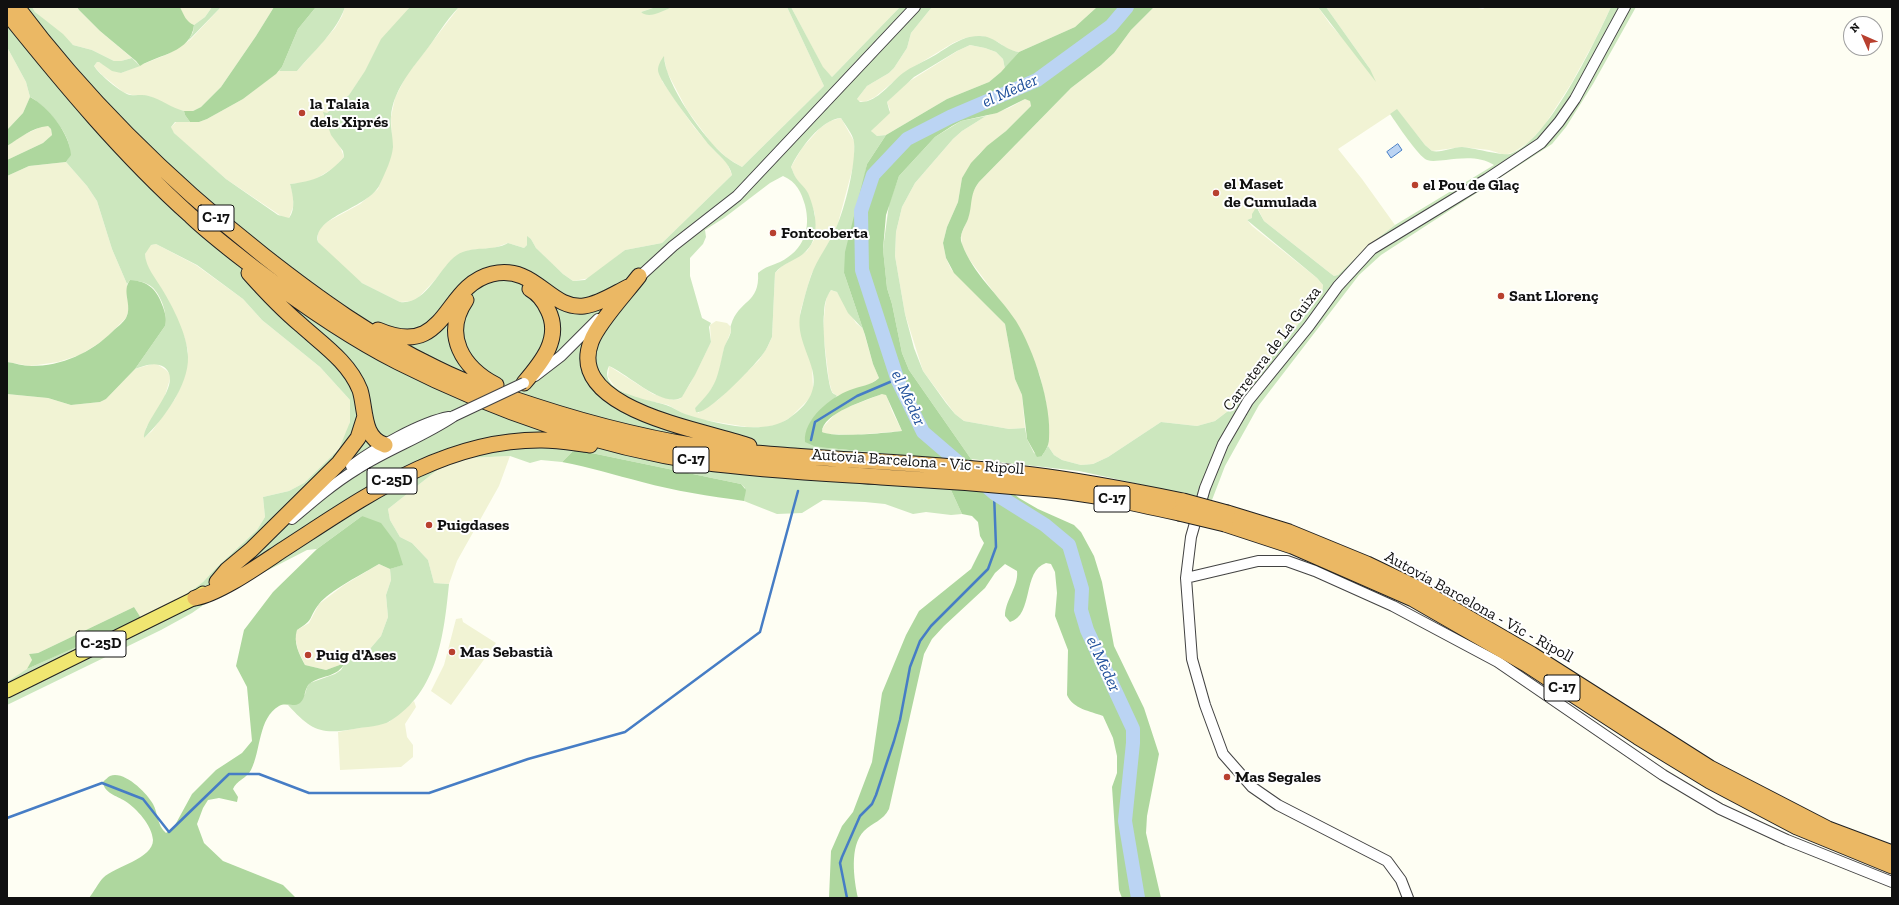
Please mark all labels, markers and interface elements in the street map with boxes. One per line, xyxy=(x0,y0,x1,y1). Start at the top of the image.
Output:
north arrow xyxy=(1843,16,1883,56)
text: N xyxy=(1847,20,1862,35)
water label: el Mèder xyxy=(979,70,1041,112)
place label: la Talaia dels Xiprés xyxy=(310,94,388,132)
marker: la Talaia dels Xiprés xyxy=(297,108,307,118)
place label: el Maset de Cumulada xyxy=(1224,174,1317,212)
place label: el Pou de Glaç xyxy=(1423,175,1519,195)
marker: el Pou de Glaç xyxy=(1410,180,1420,190)
marker: el Maset de Cumulada xyxy=(1211,188,1221,198)
road number: C-17 xyxy=(198,205,234,231)
place label: Fontcoberta xyxy=(781,223,868,243)
marker: Fontcoberta xyxy=(768,228,778,238)
street label: Carretera de La Guixa xyxy=(1219,283,1325,415)
place label: Sant Llorenç xyxy=(1509,286,1599,306)
marker: Sant Llorenç xyxy=(1496,291,1506,301)
water label: el Mèder xyxy=(886,367,930,429)
street label: Autovia Barcelona - Vic - Ripoll xyxy=(811,445,1025,479)
road number: C-17 xyxy=(673,447,709,473)
road number: C-25D xyxy=(367,468,417,494)
road number: C-17 xyxy=(1094,486,1130,512)
place label: Puigdases xyxy=(437,515,509,535)
marker: Puigdases xyxy=(424,520,434,530)
street label: Autovia Barcelona - Vic - Ripoll xyxy=(1381,547,1577,667)
road number: C-25D xyxy=(76,631,126,657)
water label: el Mèder xyxy=(1081,633,1125,695)
place label: Mas Sebastià xyxy=(460,642,553,662)
place label: Puig d'Ases xyxy=(316,645,396,665)
marker: Mas Sebastià xyxy=(447,647,457,657)
marker: Puig d'Ases xyxy=(303,650,313,660)
road number: C-17 xyxy=(1544,675,1580,701)
place label: Mas Segales xyxy=(1235,767,1321,787)
marker: Mas Segales xyxy=(1222,772,1232,782)

